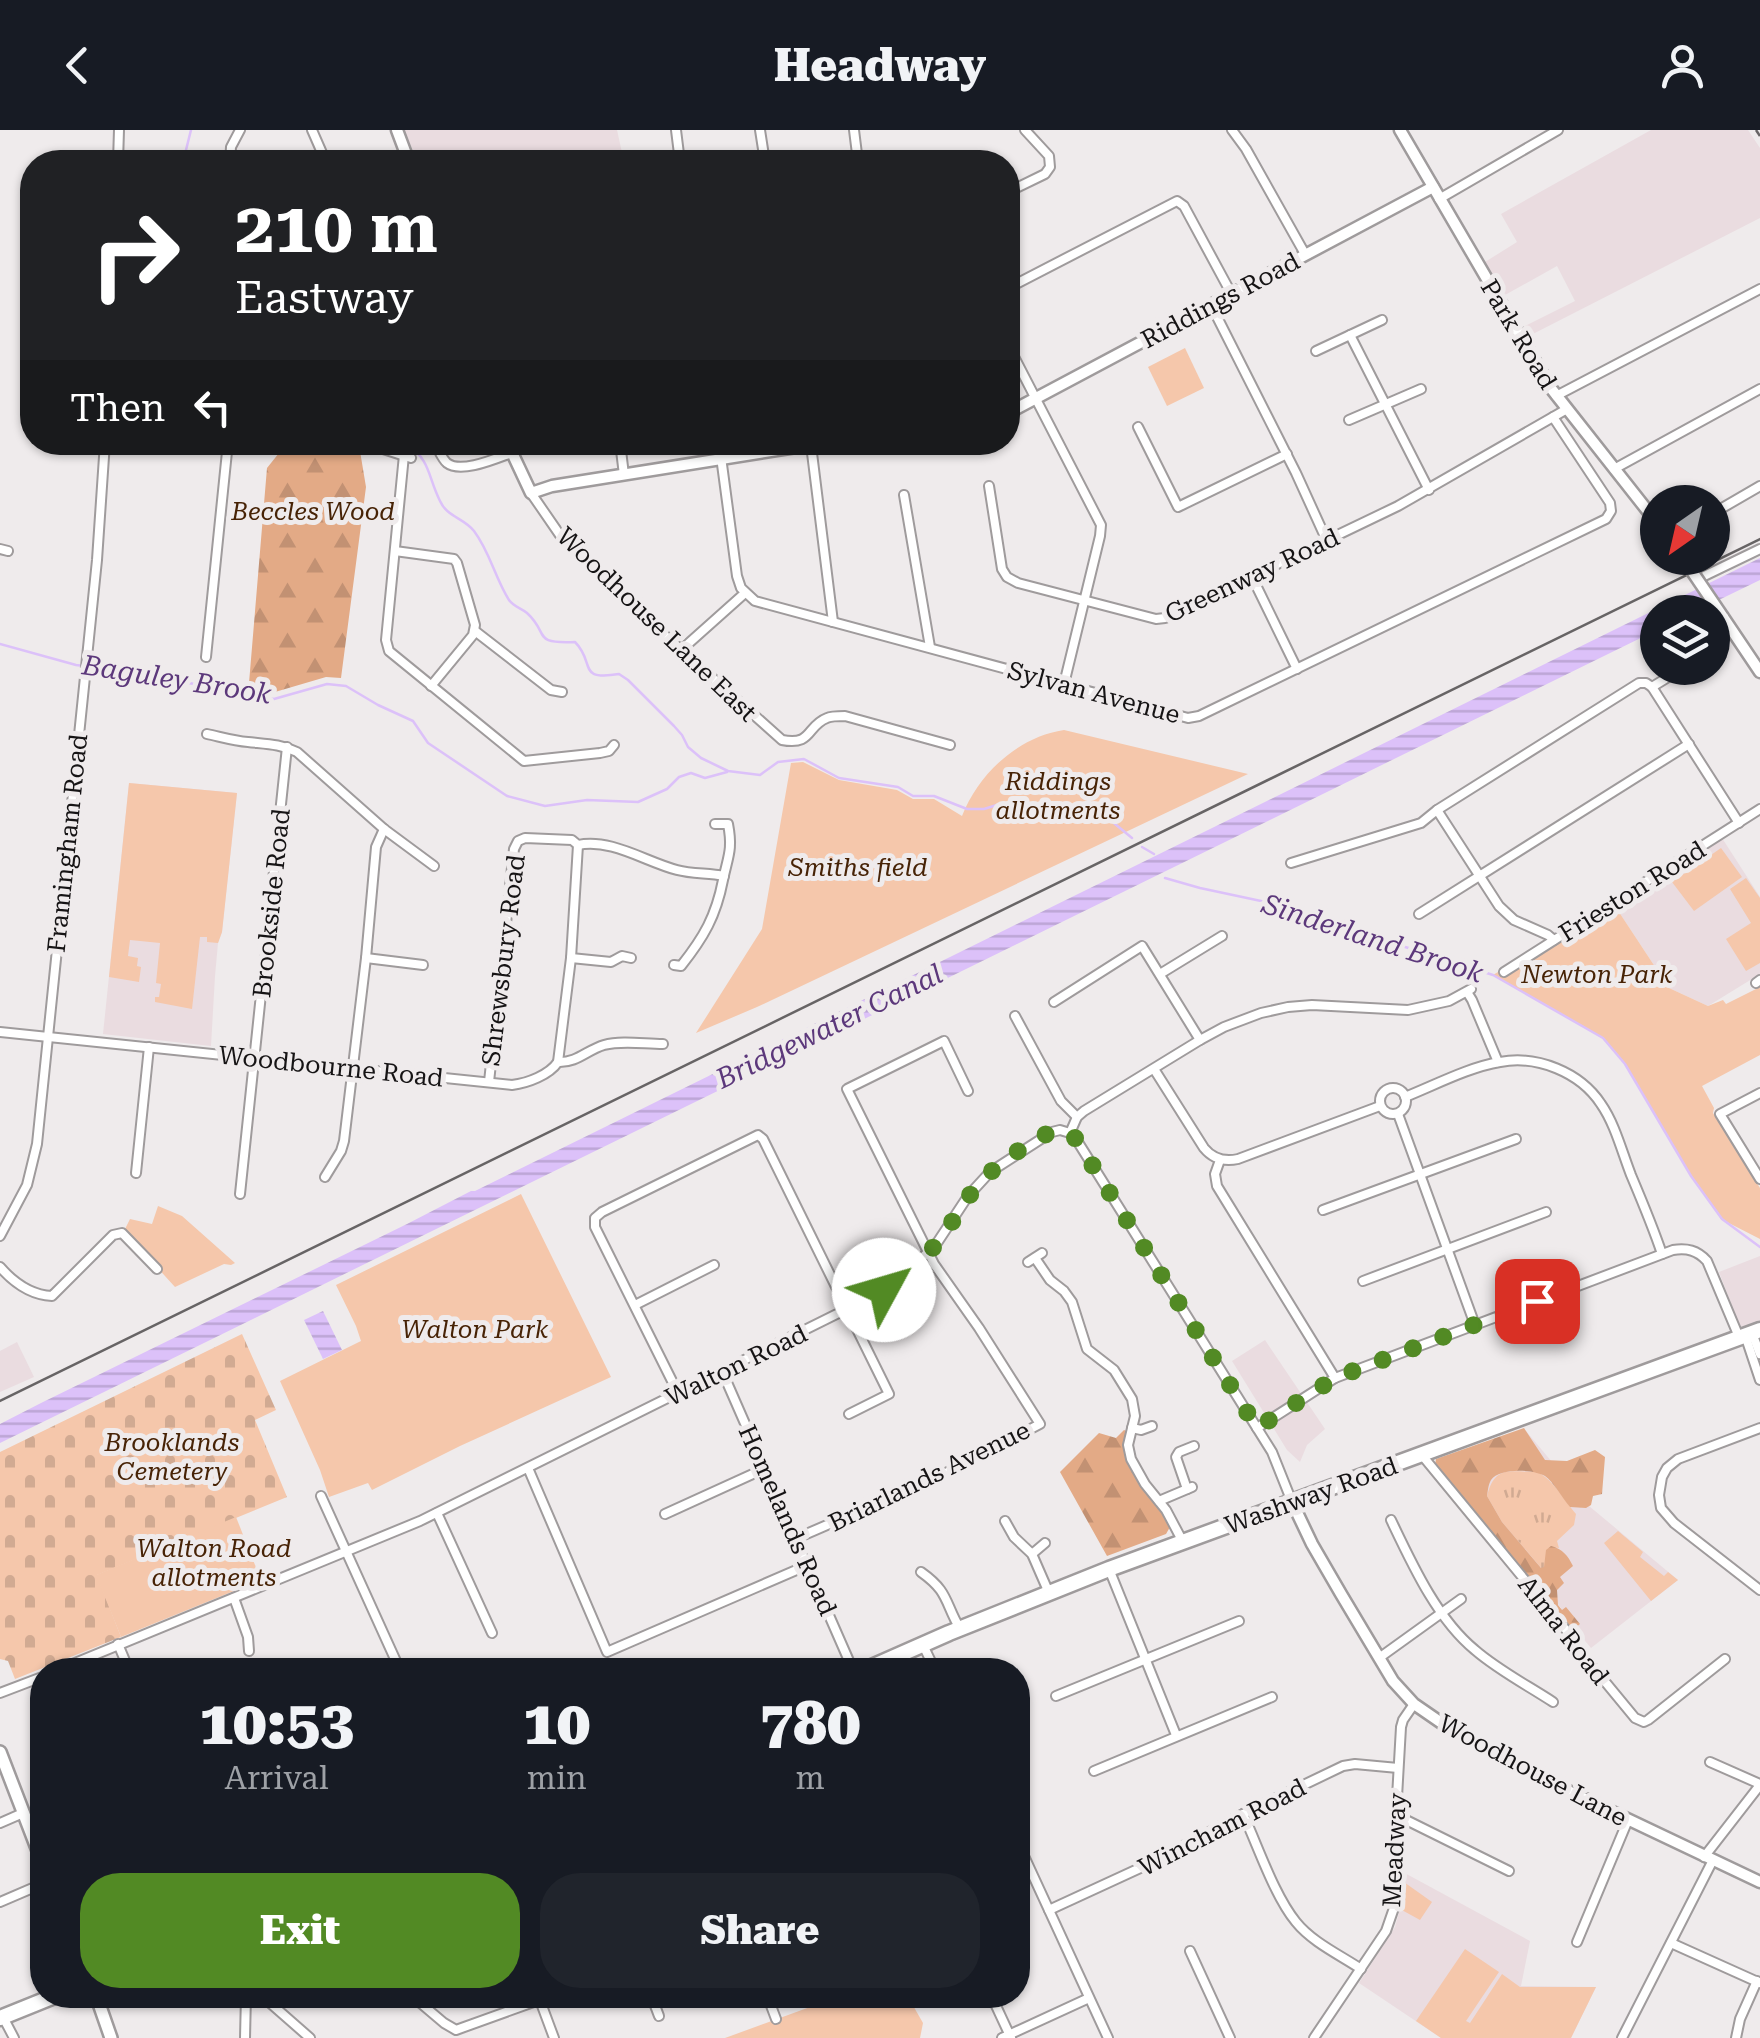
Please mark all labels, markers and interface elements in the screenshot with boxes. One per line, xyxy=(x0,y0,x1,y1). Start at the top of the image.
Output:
icon: back xyxy=(50,38,105,93)
icon: person xyxy=(1655,38,1710,93)
text: Headway xyxy=(774,39,986,92)
text: 210 m xyxy=(235,187,438,269)
icon: right xyxy=(70,190,200,320)
street label: Riddings Road xyxy=(1136,247,1304,354)
text: Eastway xyxy=(235,271,413,324)
street label: Park Road xyxy=(1475,274,1563,394)
icon: left xyxy=(185,380,240,435)
text: Then xyxy=(70,386,165,430)
north arrow xyxy=(1640,485,1730,575)
map controls xyxy=(1640,485,1730,685)
park label: Beccles Wood xyxy=(230,497,395,526)
street label: Woodhouse Lane East xyxy=(551,521,763,727)
street label: Greenway Road xyxy=(1161,522,1344,628)
button: layers xyxy=(1640,595,1730,685)
water label: Baguley Brook xyxy=(79,648,275,711)
street label: Sylvan Avenue xyxy=(1004,656,1183,729)
street label: Framingham Road xyxy=(42,732,93,954)
park label: Riddings allotments xyxy=(995,767,1121,825)
street label: Brookside Road xyxy=(247,807,296,999)
street label: Frieston Road xyxy=(1554,835,1711,948)
street label: Shrewsbury Road xyxy=(476,853,531,1067)
park label: Smiths field xyxy=(787,853,928,882)
water label: Sinderland Brook xyxy=(1257,887,1488,990)
water label: Bridgewater Canal xyxy=(710,957,948,1096)
park label: Newton Park xyxy=(1520,960,1673,989)
street label: Woodbourne Road xyxy=(217,1040,445,1093)
position arrow xyxy=(832,1238,936,1342)
pin xyxy=(1495,1259,1580,1344)
icon: arrive xyxy=(1510,1274,1565,1329)
park label: Walton Park xyxy=(402,1315,549,1344)
street label: Walton Road xyxy=(661,1319,812,1412)
street label: Briarlands Avenue xyxy=(824,1415,1034,1538)
street label: Homelands Road xyxy=(733,1421,843,1620)
park label: Brooklands Cemetery xyxy=(104,1428,239,1486)
street label: Washway Road xyxy=(1221,1451,1401,1540)
park label: Walton Road allotments xyxy=(137,1534,291,1592)
street label: Alma Road xyxy=(1512,1570,1615,1690)
text: 10:53 xyxy=(199,1688,354,1759)
text: 10 xyxy=(523,1688,590,1759)
text: 780 xyxy=(760,1688,861,1759)
street label: Woodhouse Lane xyxy=(1434,1709,1632,1832)
text: Arrival xyxy=(225,1759,329,1797)
text: min xyxy=(527,1759,587,1797)
text: m xyxy=(796,1759,825,1797)
street label: Wincham Road xyxy=(1134,1773,1311,1882)
street label: Meadway xyxy=(1377,1792,1412,1908)
button: Exit xyxy=(80,1873,520,1988)
button: Share xyxy=(540,1873,980,1988)

